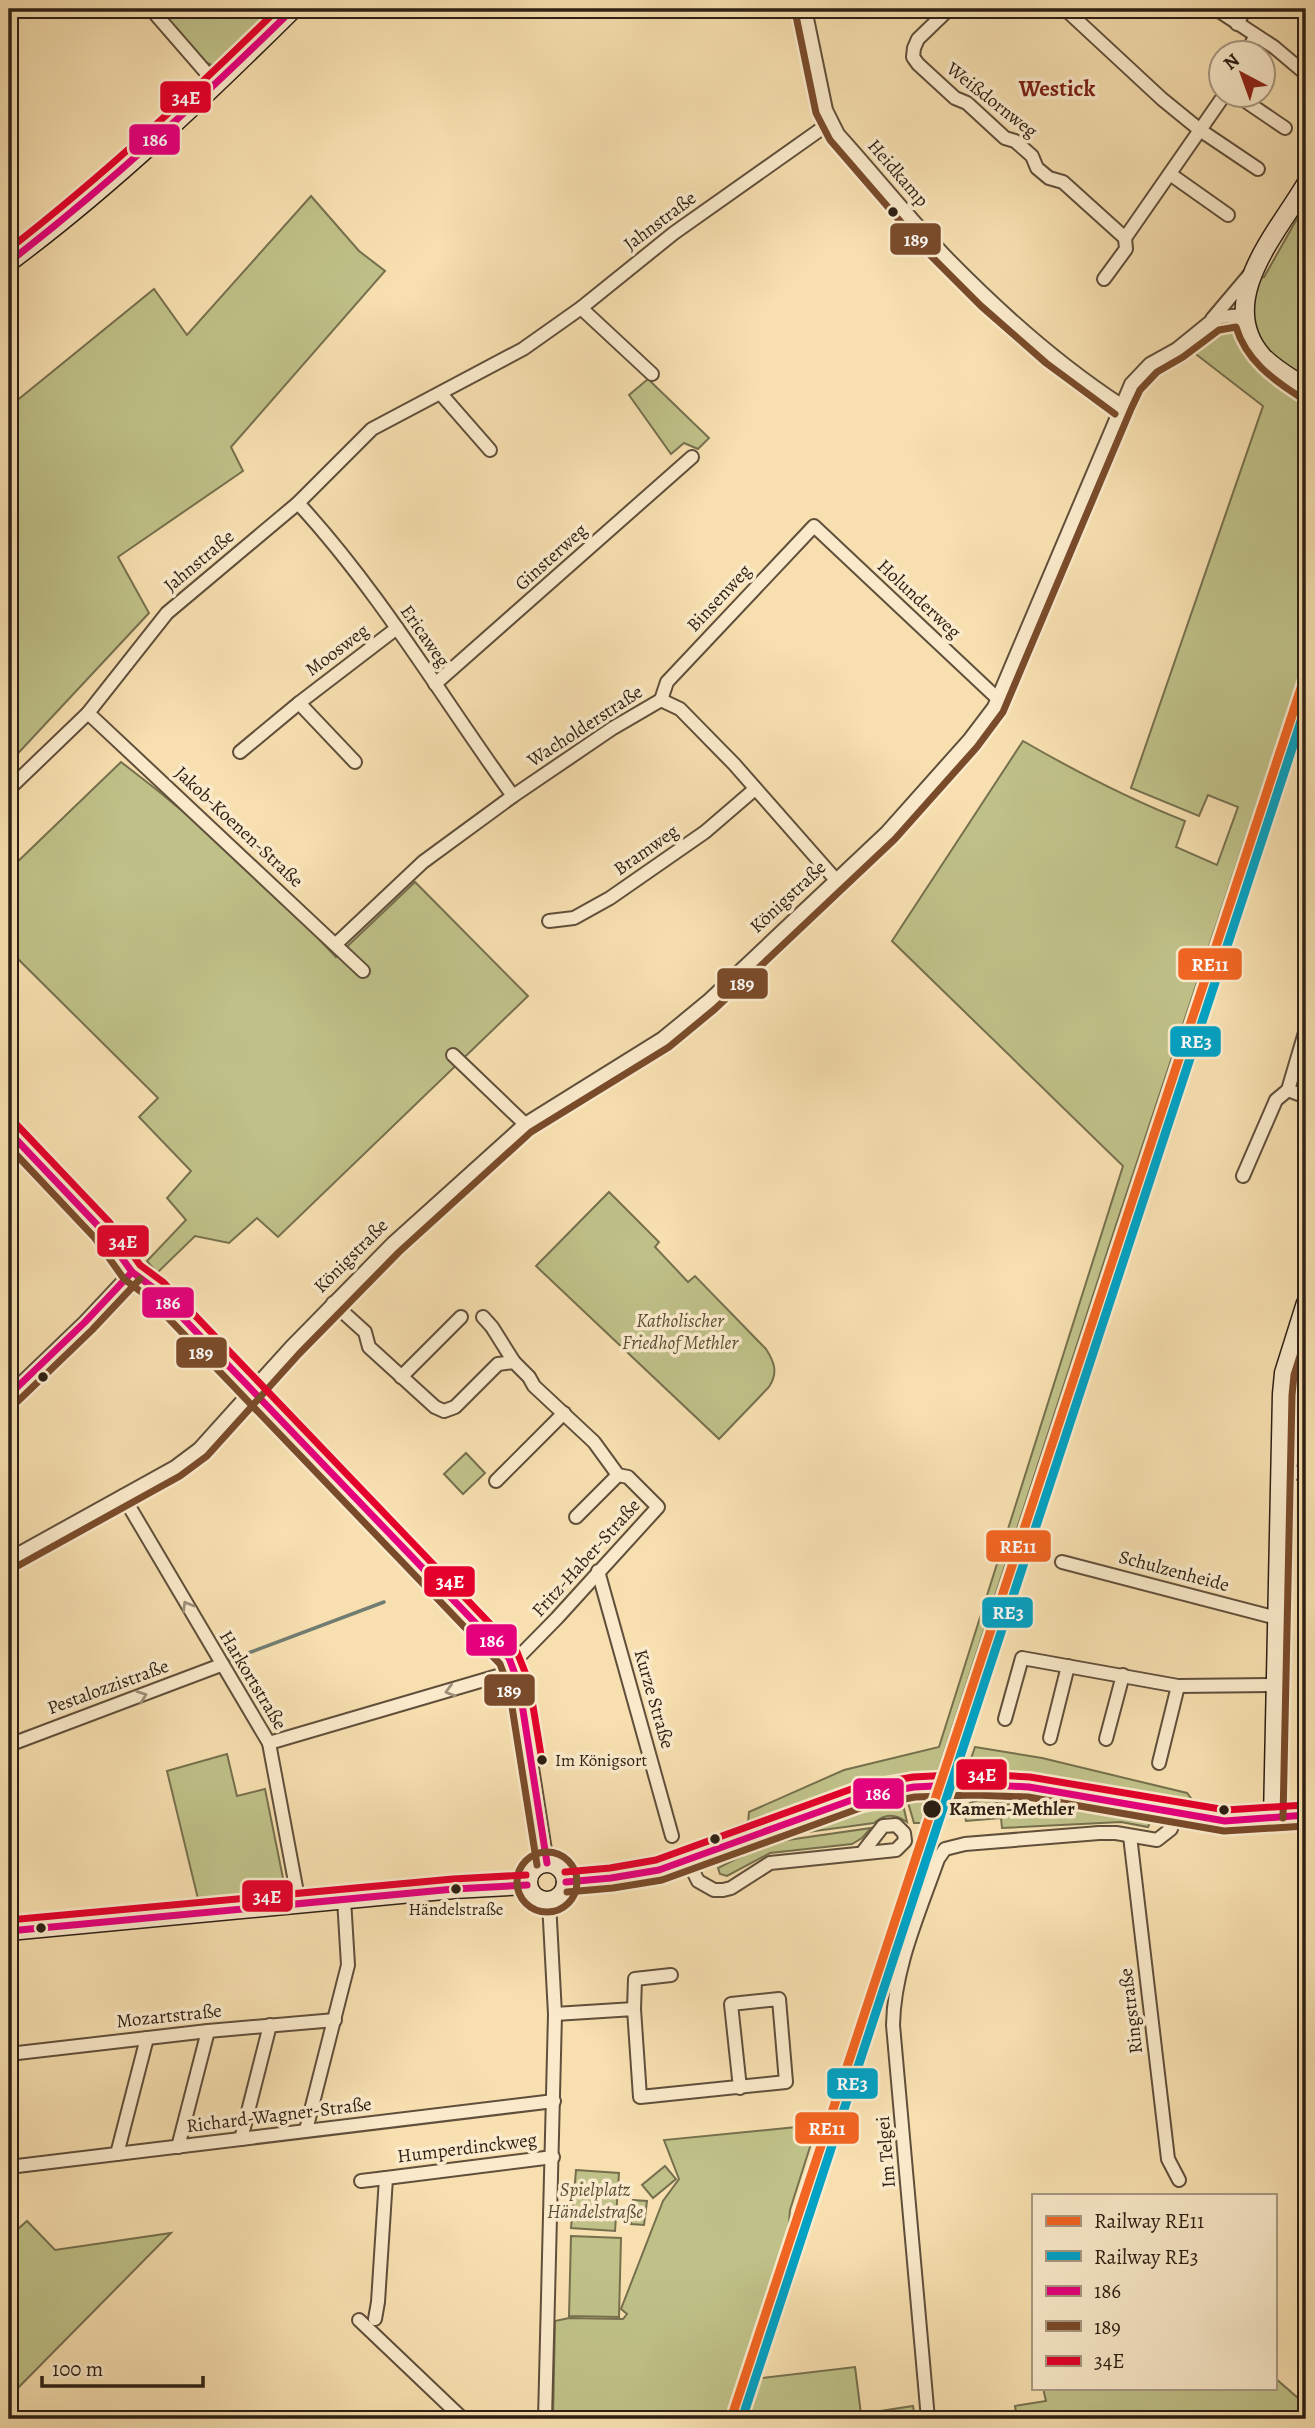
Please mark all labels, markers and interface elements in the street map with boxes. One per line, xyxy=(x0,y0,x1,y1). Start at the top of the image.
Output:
north arrow xyxy=(1206,38,1276,108)
text: N xyxy=(1218,47,1245,76)
street label: Weißdornweg xyxy=(940,55,1043,144)
district label: Westick xyxy=(1018,73,1095,104)
line badge: 34E xyxy=(159,80,212,114)
text: 34E xyxy=(172,85,200,111)
line badge: 186 xyxy=(128,123,181,156)
text: 186 xyxy=(143,127,168,153)
street label: Heidkamp xyxy=(861,134,935,212)
street label: Jahnstraße xyxy=(618,185,702,257)
unlabelled marker xyxy=(886,205,900,219)
line badge: 189 xyxy=(889,222,942,256)
text: 189 xyxy=(904,227,929,253)
street label: Ginsterweg xyxy=(509,517,593,596)
street label: Jahnstraße xyxy=(158,524,240,598)
street label: Holunderweg xyxy=(871,553,967,645)
street label: Binsenweg xyxy=(681,558,757,638)
street label: Ericaweg xyxy=(394,600,456,673)
street label: Moosweg xyxy=(300,617,374,682)
street label: Wacholderstraße xyxy=(521,679,648,774)
street label: Jakob-Koenen-Straße xyxy=(169,760,309,894)
street label: Bramweg xyxy=(608,818,684,882)
street label: Königstraße xyxy=(744,855,832,939)
line badge: RE11 xyxy=(1177,947,1243,981)
text: RE11 xyxy=(1191,952,1229,978)
line badge: 189 xyxy=(716,967,769,1000)
text: 189 xyxy=(730,971,755,997)
line badge: RE3 xyxy=(1169,1025,1222,1058)
text: RE3 xyxy=(1180,1029,1212,1055)
street label: Königstraße xyxy=(308,1213,394,1299)
line badge: 34E xyxy=(96,1224,150,1258)
text: 34E xyxy=(109,1229,137,1255)
line badge: 186 xyxy=(141,1286,195,1319)
text: 186 xyxy=(156,1290,181,1316)
park label: Katholischer Friedhof Methler xyxy=(622,1308,739,1356)
line badge: 189 xyxy=(175,1336,228,1369)
text: 189 xyxy=(189,1340,214,1366)
unlabelled marker xyxy=(36,1370,50,1384)
street label: Fritz-Haber-Straße xyxy=(526,1493,646,1623)
line badge: RE11 xyxy=(985,1529,1052,1563)
text: RE11 xyxy=(999,1534,1037,1560)
street label: Schulzenheide xyxy=(1116,1544,1232,1598)
line badge: 34E xyxy=(423,1565,476,1598)
text: 34E xyxy=(436,1569,464,1595)
line badge: RE3 xyxy=(981,1596,1034,1629)
text: RE3 xyxy=(992,1600,1024,1626)
one-way arrow xyxy=(182,1601,195,1613)
line badge: 186 xyxy=(465,1623,518,1657)
street label: Harkortstraße xyxy=(213,1625,293,1735)
text: 186 xyxy=(480,1628,505,1654)
street label: Kurze Straße xyxy=(627,1646,681,1752)
street label: Pestalozzistraße xyxy=(44,1653,172,1721)
line badge: 189 xyxy=(483,1673,536,1707)
text: 189 xyxy=(497,1678,522,1704)
one-way arrow xyxy=(445,1682,457,1697)
one-way arrow xyxy=(135,1690,147,1704)
place label: Im Königsort xyxy=(555,1749,648,1772)
marker: Im Königsort xyxy=(535,1753,549,1767)
line badge: 34E xyxy=(955,1758,1008,1791)
text: 34E xyxy=(968,1762,996,1788)
line badge: 186 xyxy=(852,1777,905,1810)
text: 186 xyxy=(866,1781,891,1807)
place label: Kamen-Methler xyxy=(949,1796,1075,1822)
marker: Kamen-Methler xyxy=(921,1798,943,1820)
unlabelled marker xyxy=(1217,1803,1231,1817)
unlabelled marker xyxy=(708,1832,722,1846)
line badge: 34E xyxy=(241,1879,294,1913)
marker: Händelstraße xyxy=(449,1882,463,1896)
text: 34E xyxy=(253,1884,281,1910)
place label: Händelstraße xyxy=(409,1898,503,1921)
unlabelled marker xyxy=(34,1921,48,1935)
street label: Ringstraße xyxy=(1113,1967,1149,2055)
street label: Mozartstraße xyxy=(115,1998,223,2034)
line badge: RE3 xyxy=(826,2067,879,2100)
text: RE3 xyxy=(836,2071,868,2097)
street label: Richard-Wagner-Straße xyxy=(185,2091,373,2139)
line badge: RE11 xyxy=(794,2111,860,2145)
street label: Im Telgei xyxy=(870,2115,902,2189)
text: RE11 xyxy=(808,2116,846,2142)
street label: Humperdinckweg xyxy=(396,2126,539,2169)
park label: Spielplatz Händelstraße xyxy=(547,2177,643,2225)
legend xyxy=(1032,2194,1276,2390)
text: Railway RE11 xyxy=(1094,2207,1204,2235)
text: Railway RE3 xyxy=(1094,2243,1199,2271)
text: 186 xyxy=(1094,2277,1121,2305)
text: 189 xyxy=(1094,2313,1121,2341)
scale bar xyxy=(42,2344,203,2388)
text: 34E xyxy=(1094,2347,1125,2375)
text: 100 m xyxy=(52,2355,103,2383)

